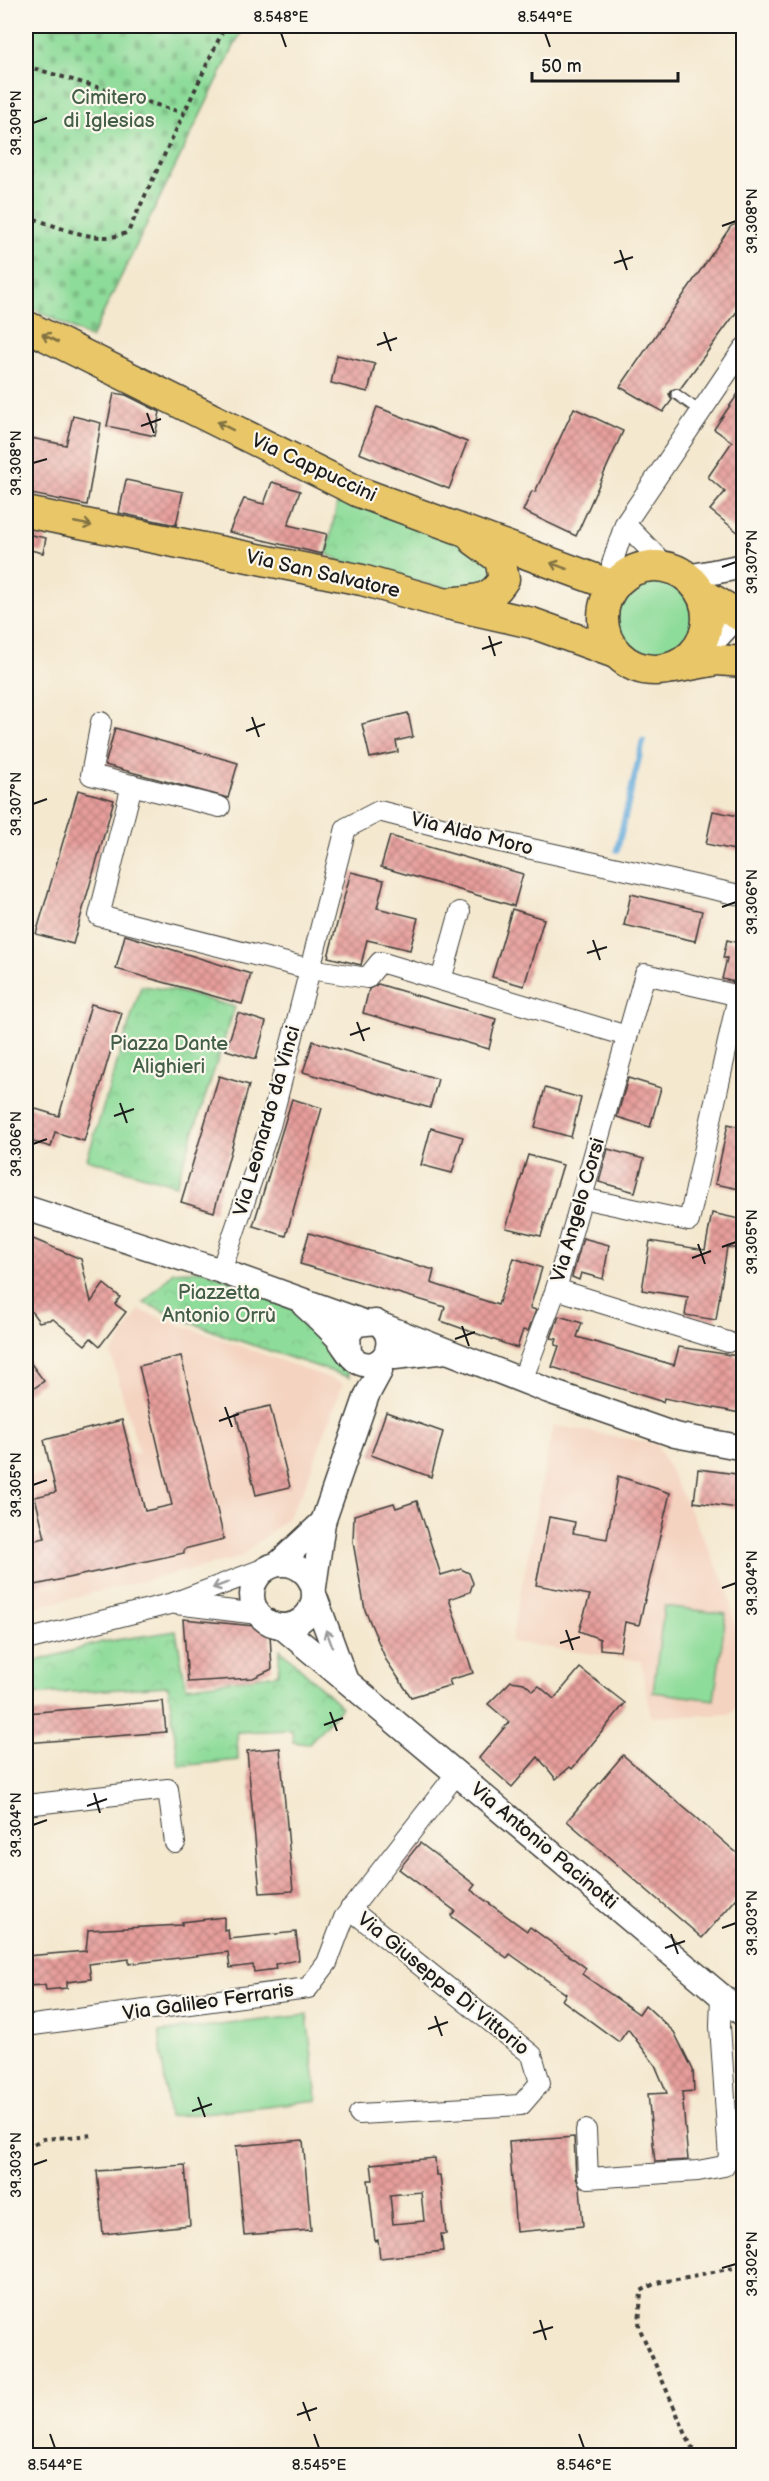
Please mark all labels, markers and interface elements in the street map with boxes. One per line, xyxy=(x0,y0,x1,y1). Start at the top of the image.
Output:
text: 8.548°E xyxy=(254,8,309,27)
text: 8.549°E xyxy=(518,8,573,27)
scale bar xyxy=(532,45,678,83)
text: 50 m xyxy=(541,56,582,77)
park label: Cimitero di Iglesias xyxy=(63,86,155,133)
text: 39.309°N xyxy=(7,90,26,156)
text: 39.308°N xyxy=(743,188,762,254)
one-way arrow xyxy=(42,332,60,343)
one-way arrow xyxy=(216,419,234,431)
street label: Via Cappuccini xyxy=(248,429,380,507)
text: 39.308°N xyxy=(7,430,26,496)
one-way arrow xyxy=(73,518,92,530)
text: 39.307°N xyxy=(743,530,762,594)
street label: Via San Salvatore xyxy=(244,545,402,603)
one-way arrow xyxy=(550,559,569,570)
text: 39.307°N xyxy=(7,772,26,836)
street label: Via Aldo Moro xyxy=(408,807,536,861)
text: 39.306°N xyxy=(743,869,762,935)
street label: Via Leonardo da Vinci xyxy=(228,1023,306,1219)
park label: Piazza Dante Alighieri xyxy=(110,1032,228,1079)
text: 39.306°N xyxy=(7,1111,26,1177)
street label: Via Angelo Corsi xyxy=(546,1135,610,1285)
text: 39.305°N xyxy=(743,1209,762,1275)
park label: Piazzetta Antonio Orrù xyxy=(162,1281,276,1328)
text: 39.305°N xyxy=(7,1452,26,1518)
text: 39.304°N xyxy=(743,1550,762,1616)
one-way arrow xyxy=(212,1580,231,1591)
one-way arrow xyxy=(323,1629,334,1647)
street label: Via Antonio Pacinotti xyxy=(466,1777,622,1915)
text: 39.304°N xyxy=(7,1792,26,1858)
text: 39.303°N xyxy=(743,1890,762,1956)
street label: Via Giuseppe Di Vittorio xyxy=(352,1907,534,2061)
street label: Via Galileo Ferraris xyxy=(121,1978,295,2026)
text: 39.303°N xyxy=(7,2132,26,2198)
text: 39.302°N xyxy=(743,2231,762,2297)
text: 8.544°E xyxy=(28,2456,82,2475)
text: 8.545°E xyxy=(292,2456,346,2475)
text: 8.546°E xyxy=(556,2456,612,2475)

